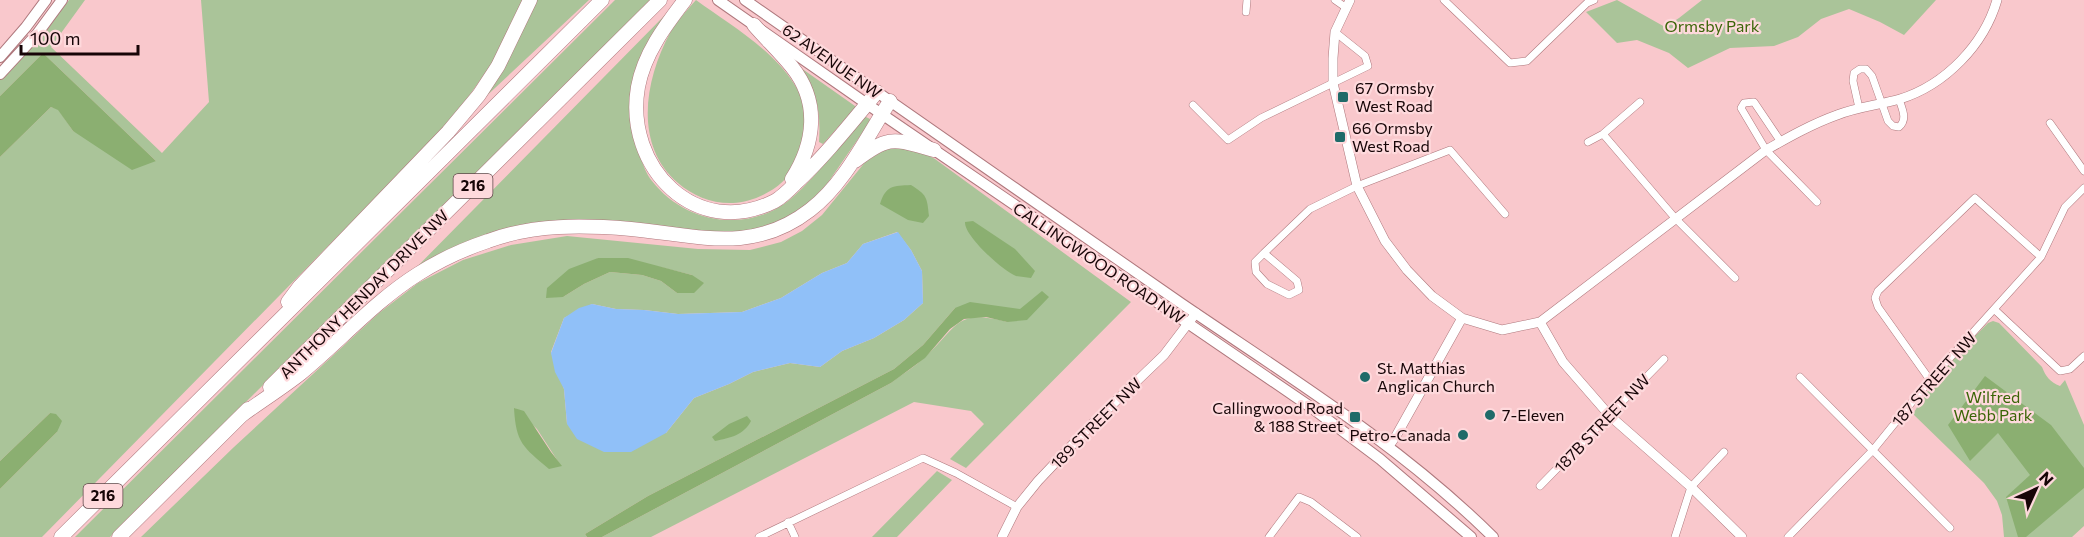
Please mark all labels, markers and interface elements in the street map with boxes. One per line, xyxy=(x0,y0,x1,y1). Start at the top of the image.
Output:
park label: Ormsby Park xyxy=(1665,16,1760,35)
scale bar xyxy=(21,18,138,56)
street label: 62 AVENUE NW xyxy=(779,19,886,102)
text: 100 m xyxy=(30,27,80,49)
place label: 67 Ormsby West Road xyxy=(1355,78,1434,115)
marker: 67 Ormsby West Road xyxy=(1336,90,1350,104)
place label: 66 Ormsby West Road xyxy=(1352,118,1433,155)
marker: 66 Ormsby West Road xyxy=(1333,130,1347,144)
road number: 216 xyxy=(454,174,492,198)
street label: CALLINGWOOD ROAD NW xyxy=(1010,198,1189,327)
street label: ANTHONY HENDAY DRIVE NW xyxy=(275,205,452,382)
street label: 187 STREET NW xyxy=(1887,328,1980,430)
place label: St. Matthias Anglican Church xyxy=(1377,358,1495,395)
marker: St. Matthias Anglican Church xyxy=(1358,370,1372,384)
street label: 187B STREET NW xyxy=(1550,370,1653,476)
street label: 189 STREET NW xyxy=(1046,373,1145,472)
park label: Wilfred Webb Park xyxy=(1953,387,2033,424)
place label: Callingwood Road & 188 Street xyxy=(1212,398,1343,435)
place label: 7-Eleven xyxy=(1502,405,1565,424)
marker: 7-Eleven xyxy=(1483,408,1497,422)
marker: Callingwood Road & 188 Street xyxy=(1348,410,1362,424)
place label: Petro-Canada xyxy=(1349,425,1451,444)
marker: Petro-Canada xyxy=(1456,428,1470,442)
north arrow xyxy=(2006,459,2066,519)
text: N xyxy=(2036,467,2058,489)
road number: 216 xyxy=(84,484,122,508)

